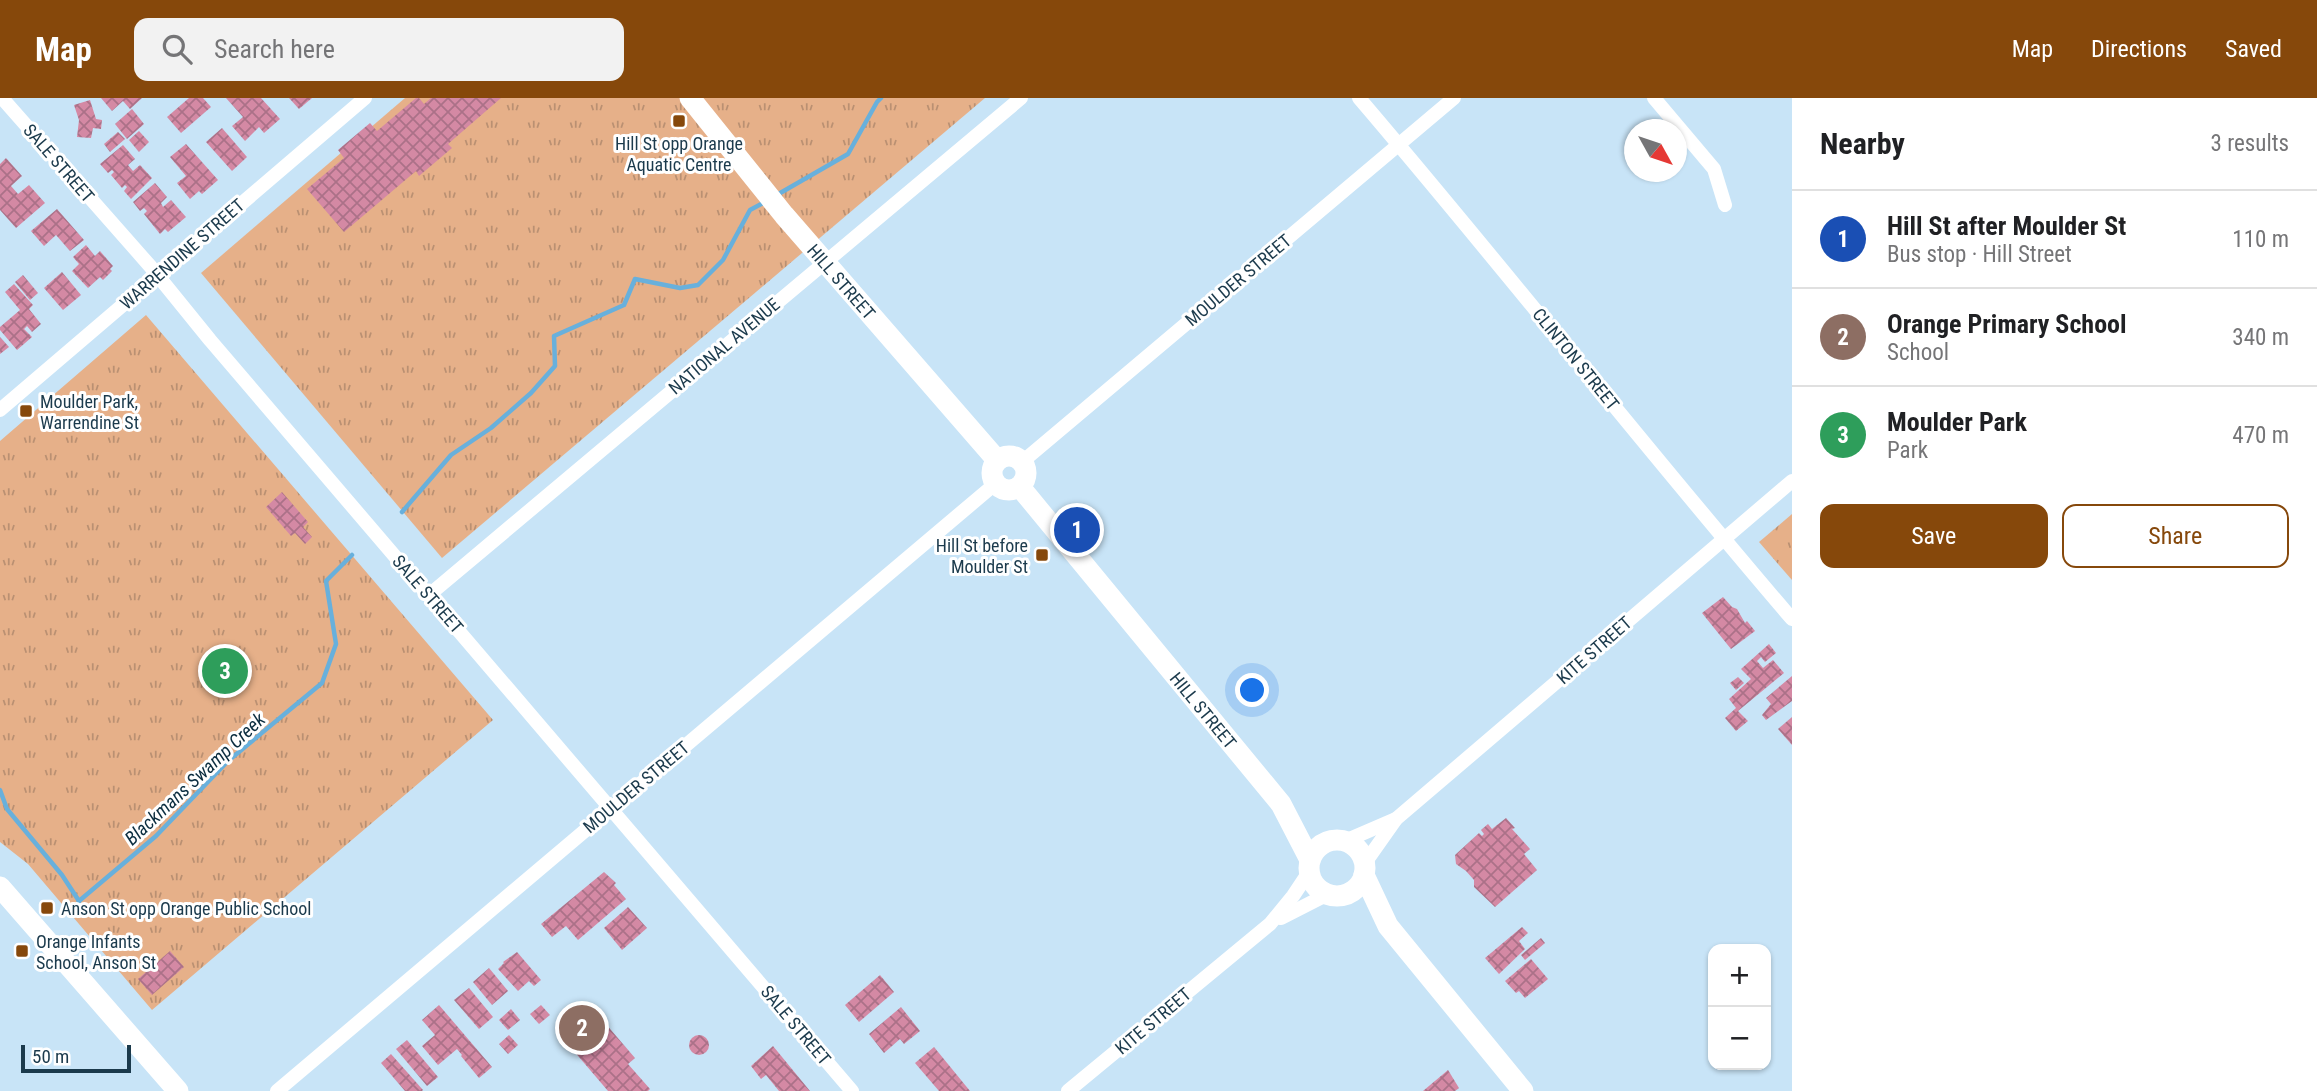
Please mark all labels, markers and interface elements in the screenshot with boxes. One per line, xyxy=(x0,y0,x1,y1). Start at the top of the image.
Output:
search box xyxy=(134,18,624,81)
text: Map xyxy=(35,30,92,69)
icon: search xyxy=(158,30,196,68)
text: Search here xyxy=(214,34,335,64)
text: Map xyxy=(2012,35,2053,63)
text: Directions xyxy=(2091,35,2187,63)
text: Saved xyxy=(2225,35,2282,63)
marker: Hill St opp Orange Aquatic Centre xyxy=(671,113,687,129)
street label: SALE STREET xyxy=(19,119,99,207)
north arrow xyxy=(1624,119,1687,182)
text: Nearby xyxy=(1820,126,1905,161)
text: 3 results xyxy=(2211,130,2289,157)
place label: Hill St opp Orange Aquatic Centre xyxy=(615,133,743,175)
street label: WARRENDINE STREET xyxy=(116,194,248,314)
text: Hill St after Moulder St xyxy=(1887,211,2126,241)
text: 1 xyxy=(1837,226,1849,253)
text: 110 m xyxy=(2232,226,2289,253)
street label: MOULDER STREET xyxy=(1181,230,1295,330)
street label: HILL STREET xyxy=(803,239,880,323)
text: Bus stop · Hill Street xyxy=(1887,241,2072,268)
street label: NATIONAL AVENUE xyxy=(664,293,784,399)
street label: CLINTON STREET xyxy=(1528,304,1624,414)
text: Orange Primary School xyxy=(1887,309,2127,339)
text: 2 xyxy=(1837,324,1849,351)
text: 340 m xyxy=(2232,324,2289,351)
text: School xyxy=(1887,339,1949,366)
place label: Moulder Park, Warrendine St xyxy=(40,391,139,433)
marker: Moulder Park, Warrendine St xyxy=(18,403,34,419)
text: Moulder Park xyxy=(1887,407,2027,437)
text: 3 xyxy=(1837,422,1849,449)
text: 470 m xyxy=(2232,422,2289,449)
text: Park xyxy=(1887,437,1928,464)
pin: 1 xyxy=(1054,504,1100,556)
button: Save xyxy=(1820,504,2048,568)
button: Share xyxy=(2062,504,2289,568)
place label: Hill St before Moulder St xyxy=(936,535,1028,577)
marker: Hill St before Moulder St xyxy=(1034,547,1050,563)
street label: SALE STREET xyxy=(388,550,468,638)
street label: KITE STREET xyxy=(1552,612,1636,688)
pin: 3 xyxy=(202,645,248,697)
street label: HILL STREET xyxy=(1166,668,1241,753)
your location xyxy=(1235,673,1269,707)
water label: Blackmans Swamp Creek xyxy=(120,708,270,850)
street label: MOULDER STREET xyxy=(579,737,693,837)
place label: Anson St opp Orange Public School xyxy=(61,898,311,919)
marker: Anson St opp Orange Public School xyxy=(39,900,55,916)
place label: Orange Infants School, Anson St xyxy=(36,931,156,973)
marker: Orange Infants School, Anson St xyxy=(14,943,30,959)
map controls xyxy=(1708,944,1771,1070)
button: + xyxy=(1708,944,1771,1007)
street label: SALE STREET xyxy=(757,981,835,1069)
street label: KITE STREET xyxy=(1111,983,1195,1059)
pin: 2 xyxy=(559,1002,605,1054)
button: − xyxy=(1708,1007,1771,1070)
scale bar xyxy=(21,1042,131,1074)
text: 50 m xyxy=(32,1045,69,1068)

